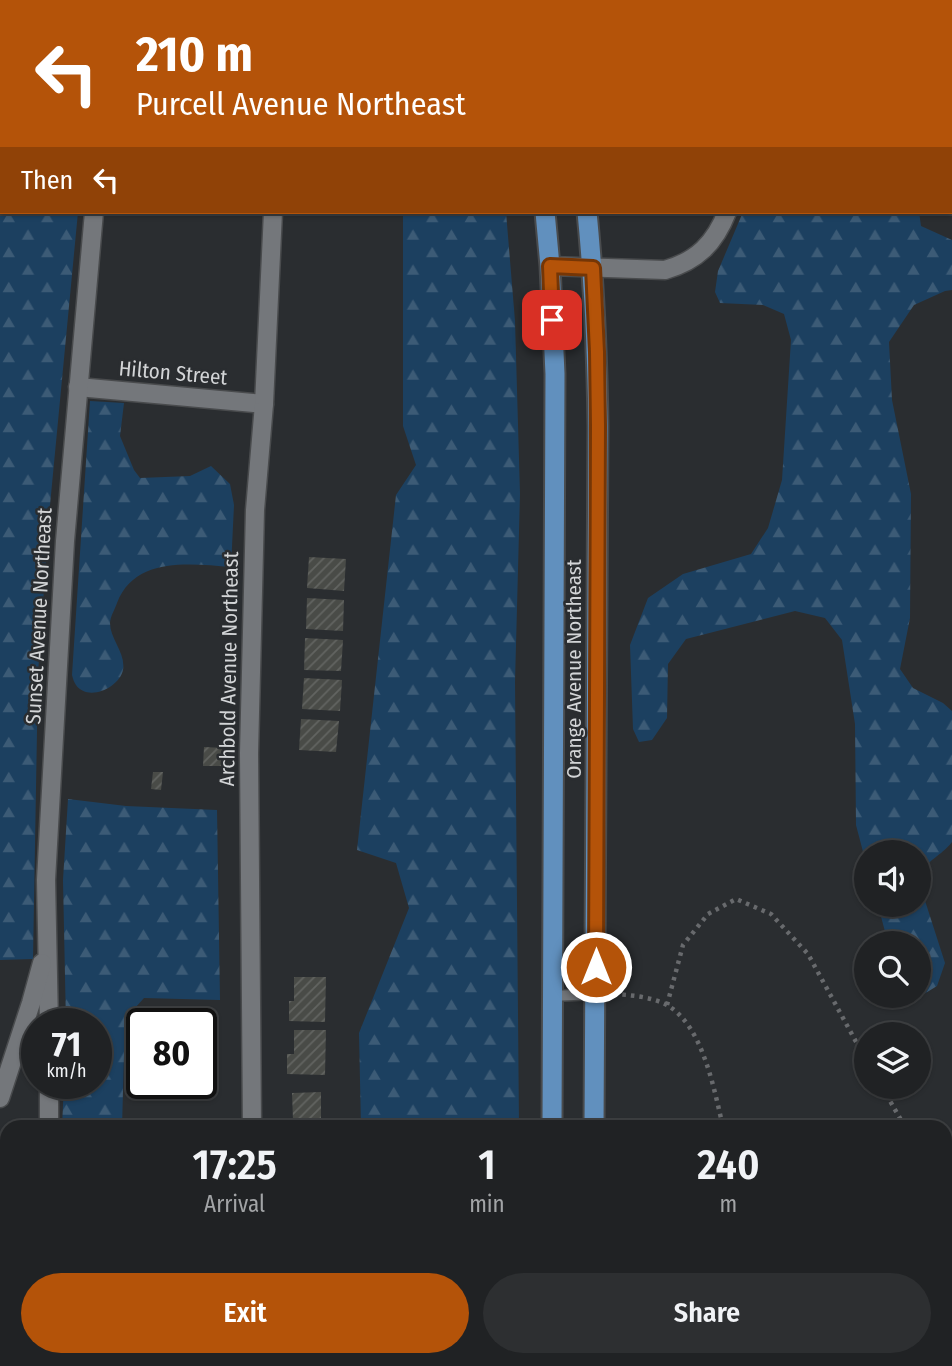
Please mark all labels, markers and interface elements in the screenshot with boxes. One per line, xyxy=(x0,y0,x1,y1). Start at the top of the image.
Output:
text: 210 m xyxy=(136,25,253,84)
icon: left xyxy=(21,28,112,119)
text: Purcell Avenue Northeast xyxy=(136,85,466,123)
icon: left xyxy=(87,161,125,199)
text: Then xyxy=(21,165,73,196)
pin xyxy=(522,290,582,350)
icon: arrive xyxy=(533,301,571,339)
street label: Hilton Street xyxy=(118,355,228,391)
street label: Sunset Avenue Northeast xyxy=(20,507,58,725)
street label: Archbold Avenue Northeast xyxy=(214,551,244,787)
street label: Orange Avenue Northeast xyxy=(561,559,587,779)
map controls xyxy=(854,840,931,1099)
button: sound xyxy=(854,840,931,917)
position arrow xyxy=(559,930,633,1004)
button: search xyxy=(854,931,931,1008)
speed limit sign: 80 xyxy=(126,1008,217,1099)
button: layers xyxy=(854,1022,931,1099)
text: 71 xyxy=(52,1023,81,1065)
text: km/h xyxy=(46,1060,87,1082)
text: 17:25 xyxy=(192,1140,277,1190)
text: 1 xyxy=(478,1140,496,1190)
text: 240 xyxy=(697,1140,760,1190)
text: Arrival xyxy=(204,1190,265,1218)
text: min xyxy=(469,1190,505,1218)
text: m xyxy=(720,1190,737,1218)
button: Exit xyxy=(21,1273,469,1353)
button: Share xyxy=(483,1273,931,1353)

